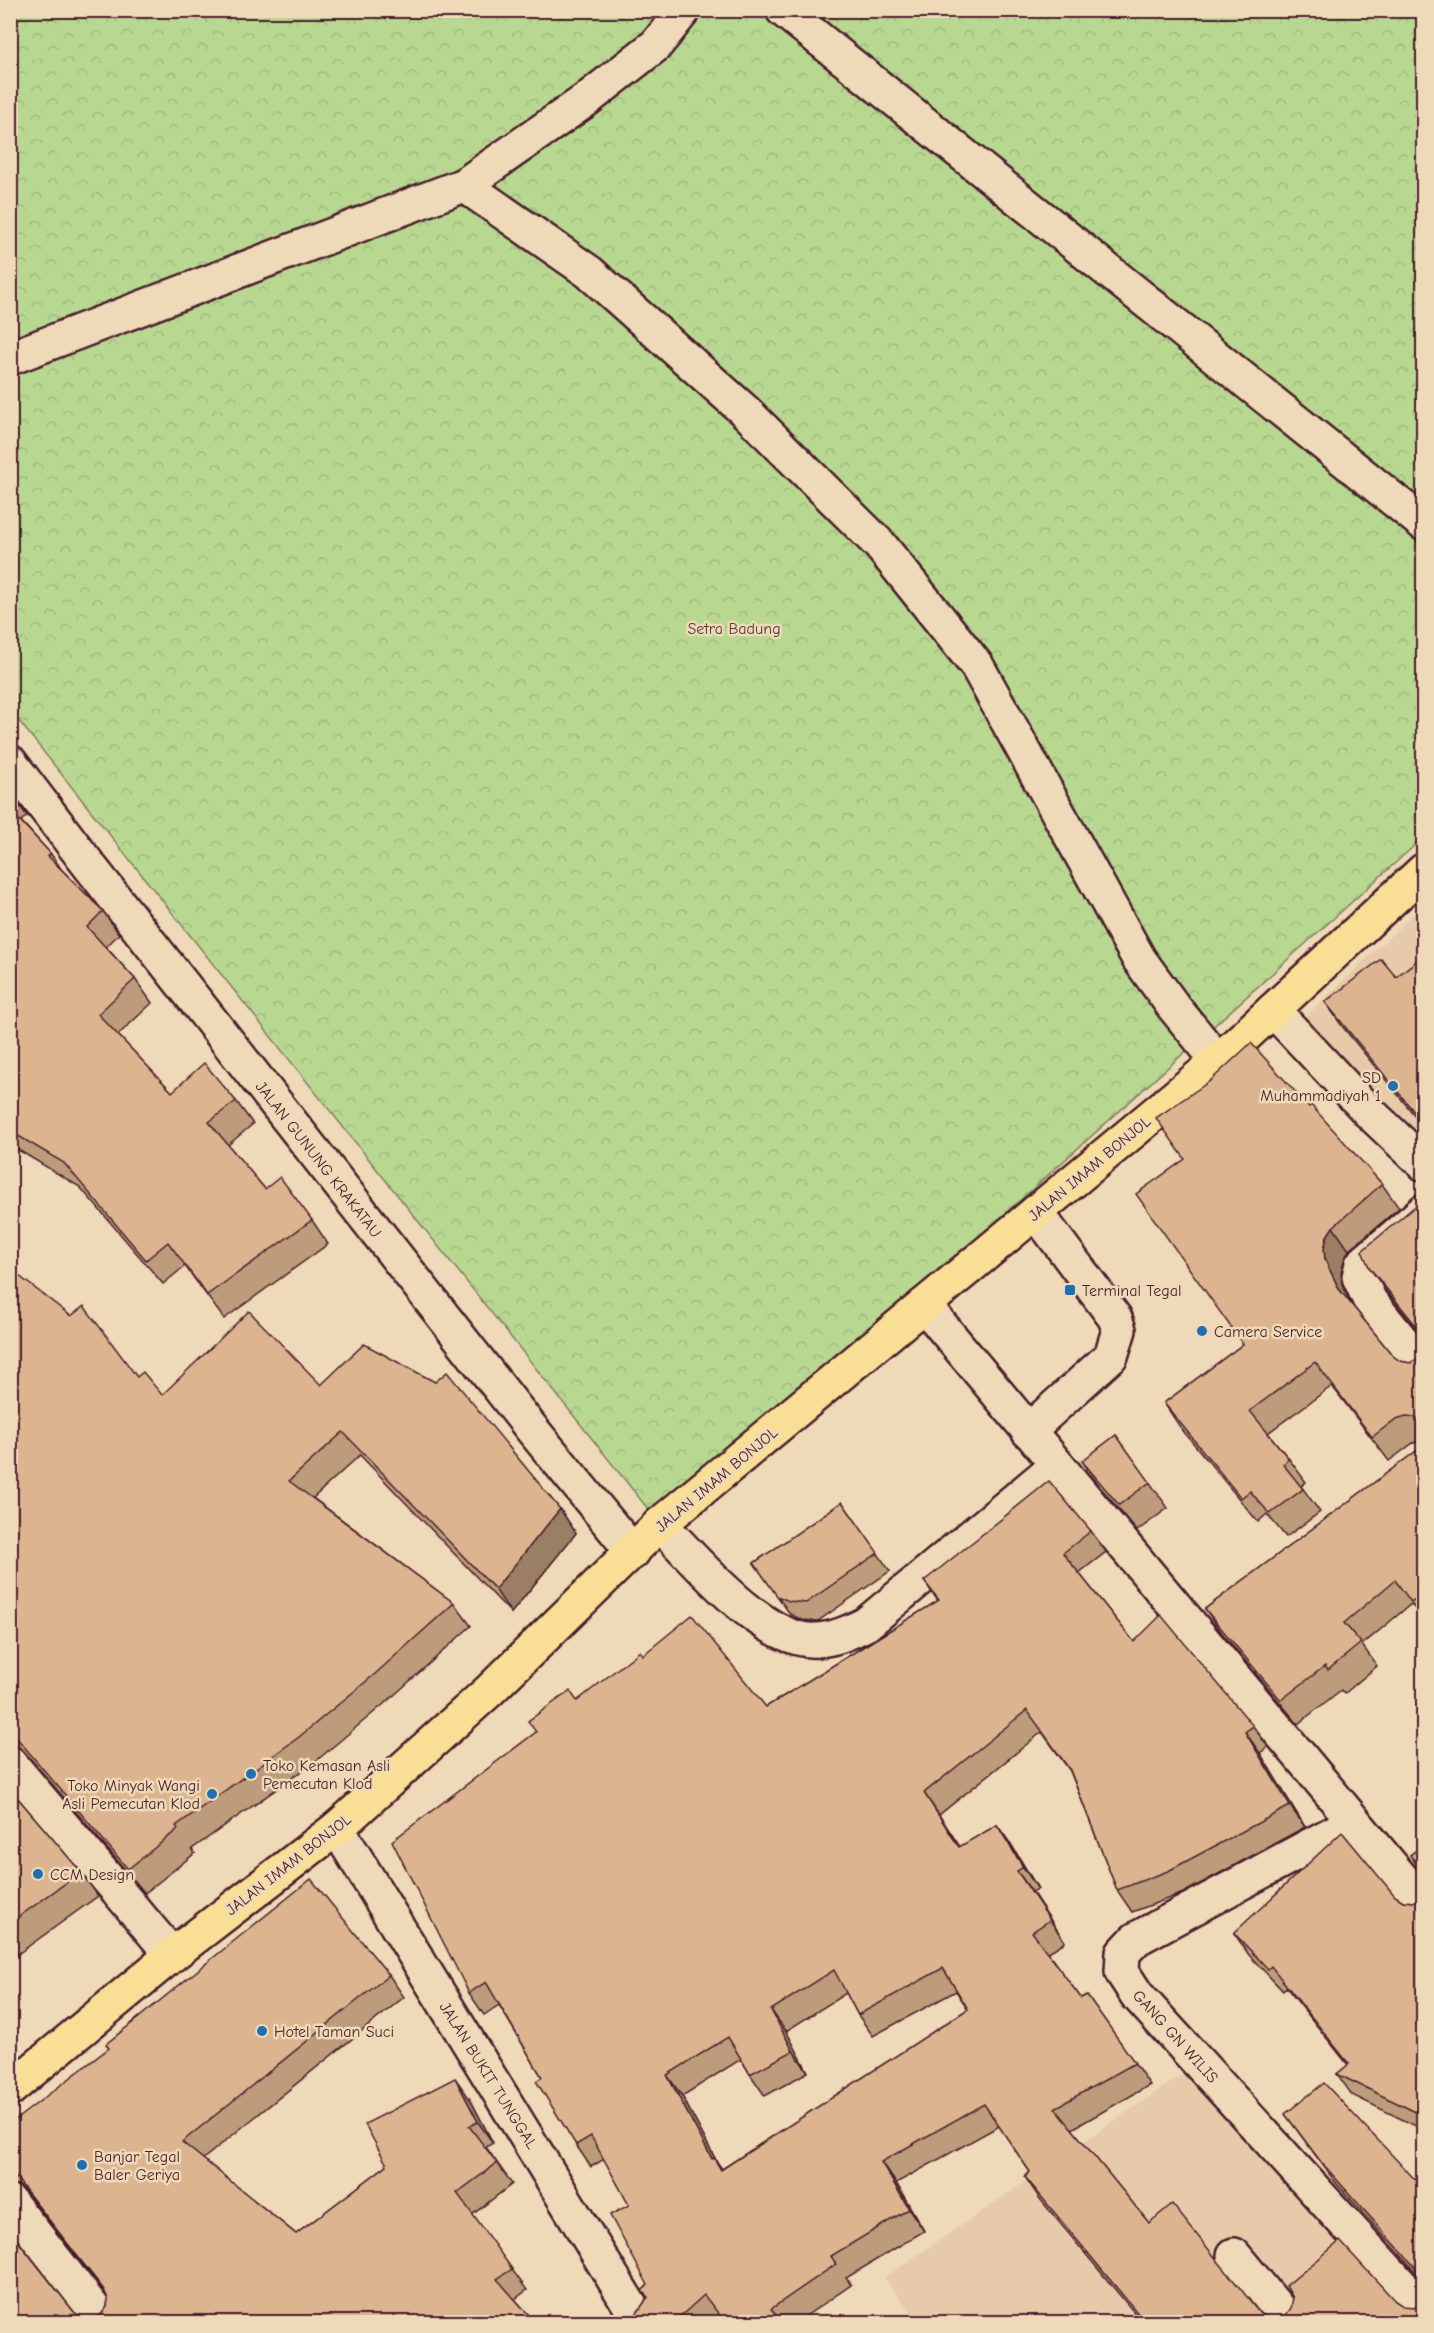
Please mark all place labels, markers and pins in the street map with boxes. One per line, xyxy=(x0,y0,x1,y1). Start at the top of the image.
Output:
place label: SD Muhammadiyah 1 xyxy=(1260,1069,1381,1105)
marker: SD Muhammadiyah 1 xyxy=(1386,1079,1400,1093)
place label: Terminal Tegal xyxy=(1082,1282,1182,1300)
marker: Terminal Tegal xyxy=(1063,1283,1077,1297)
place label: Camera Service xyxy=(1214,1323,1322,1341)
marker: Camera Service xyxy=(1195,1324,1209,1338)
place label: Toko Kemasan Asli Pemecutan Klod xyxy=(263,1757,390,1793)
marker: Toko Kemasan Asli Pemecutan Klod xyxy=(244,1767,258,1781)
place label: Toko Minyak Wangi Asli Pemecutan Klod xyxy=(62,1777,200,1813)
marker: Toko Minyak Wangi Asli Pemecutan Klod xyxy=(205,1787,219,1801)
place label: CCM Design xyxy=(50,1866,134,1884)
marker: CCM Design xyxy=(31,1867,45,1881)
place label: Hotel Taman Suci xyxy=(274,2023,394,2041)
marker: Hotel Taman Suci xyxy=(255,2024,269,2038)
place label: Banjar Tegal Baler Geriya xyxy=(94,2148,180,2184)
marker: Banjar Tegal Baler Geriya xyxy=(75,2158,89,2172)

